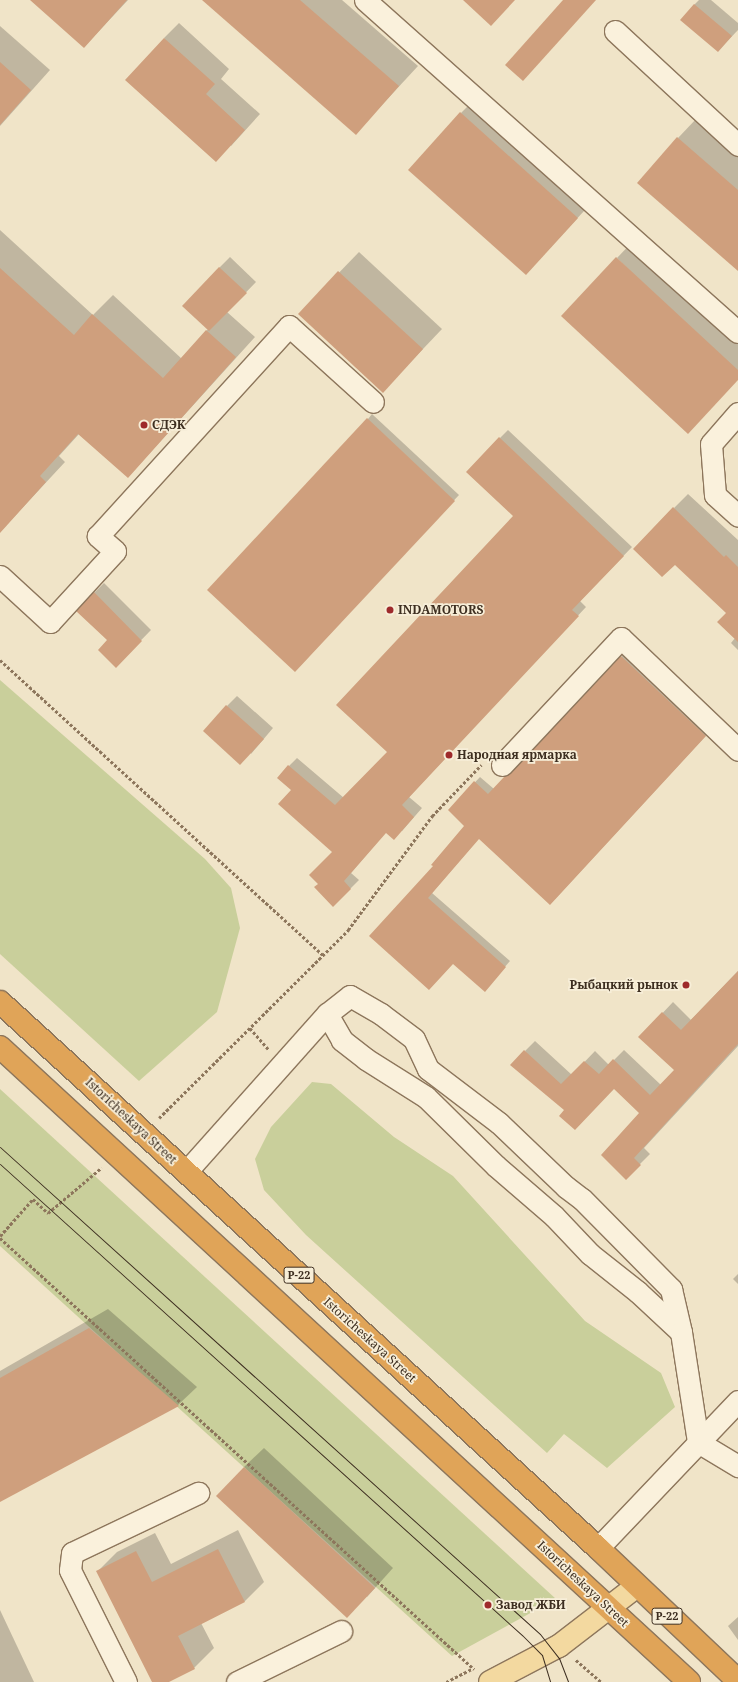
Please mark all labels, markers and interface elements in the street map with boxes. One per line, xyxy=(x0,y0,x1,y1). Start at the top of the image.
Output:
place label: СДЭК xyxy=(152,418,186,432)
marker: СДЭК xyxy=(139,420,149,430)
place label: INDAMOTORS xyxy=(398,603,483,617)
marker: INDAMOTORS xyxy=(385,605,395,615)
place label: Народная ярмарка xyxy=(457,748,577,762)
marker: Народная ярмарка xyxy=(444,750,454,760)
place label: Рыбацкий рынок xyxy=(570,978,678,992)
marker: Рыбацкий рынок xyxy=(681,980,691,990)
street label: Istoricheskaya Street xyxy=(82,1075,180,1167)
road number: Р-22 xyxy=(283,1266,315,1284)
street label: Istoricheskaya Street xyxy=(321,1295,419,1385)
street label: Istoricheskaya Street xyxy=(534,1538,632,1630)
place label: Завод ЖБИ xyxy=(496,1598,566,1612)
marker: Завод ЖБИ xyxy=(483,1600,493,1610)
road number: Р-22 xyxy=(651,1607,683,1625)

